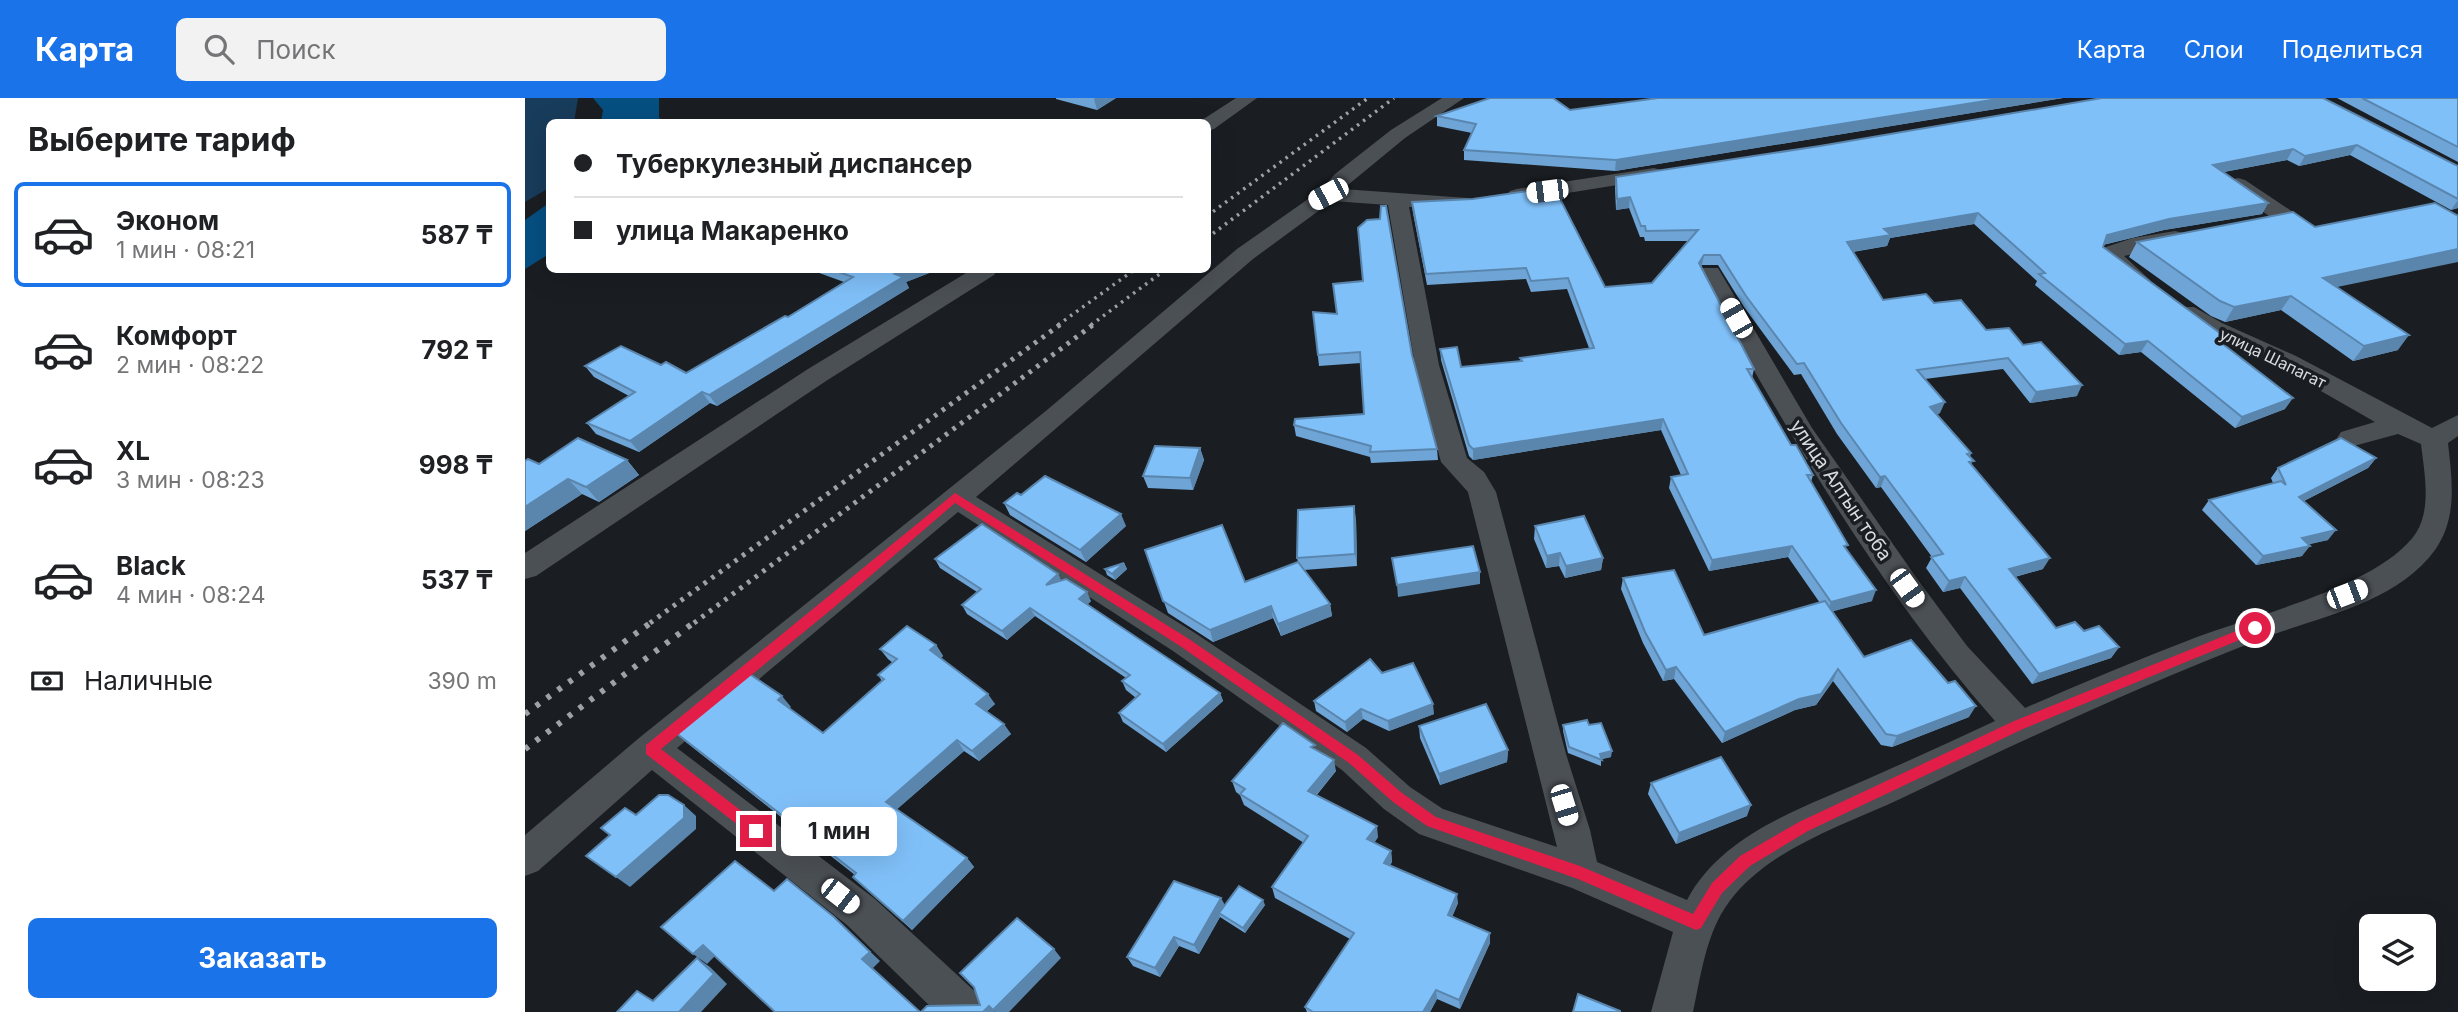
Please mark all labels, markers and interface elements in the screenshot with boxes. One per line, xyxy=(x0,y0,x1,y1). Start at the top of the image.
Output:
search box xyxy=(176,18,666,81)
text: Карта xyxy=(35,29,134,69)
icon: search xyxy=(200,30,238,68)
text: Поиск xyxy=(256,34,335,65)
text: Карта xyxy=(2077,35,2146,64)
text: Слои xyxy=(2184,35,2244,64)
text: Поделиться xyxy=(2282,35,2423,64)
text: Выберите тариф xyxy=(28,120,296,159)
text: Туберкулезный диспансер xyxy=(616,148,972,179)
car xyxy=(1305,175,1352,213)
car xyxy=(1525,178,1570,204)
icon: car xyxy=(32,203,95,266)
text: Эконом xyxy=(116,205,219,236)
text: улица Макаренко xyxy=(616,215,849,246)
text: 587 ₸ xyxy=(421,219,493,250)
text: 1 мин · 08:21 xyxy=(116,236,255,264)
car xyxy=(1717,295,1756,341)
icon: car xyxy=(32,318,95,381)
text: Комфорт xyxy=(116,320,237,351)
street label: улица Шапагат xyxy=(2216,324,2330,393)
text: 792 ₸ xyxy=(421,334,493,365)
text: 2 мин · 08:22 xyxy=(116,351,264,379)
street label: улица Алтын тоба xyxy=(1785,415,1897,565)
icon: car xyxy=(32,433,95,496)
text: XL xyxy=(116,435,150,466)
text: 998 ₸ xyxy=(419,449,493,480)
text: 3 мин · 08:23 xyxy=(116,466,265,494)
icon: car xyxy=(32,548,95,611)
text: Black xyxy=(116,550,186,581)
text: 537 ₸ xyxy=(421,564,493,595)
car xyxy=(1887,565,1928,611)
car xyxy=(2324,577,2371,611)
text: 4 мин · 08:24 xyxy=(116,581,266,609)
route start xyxy=(2239,612,2271,644)
icon: cash xyxy=(28,662,66,700)
text: Наличные xyxy=(84,665,213,696)
text: 390 m xyxy=(427,667,497,695)
car xyxy=(1548,782,1581,828)
callout: 1 мин xyxy=(781,806,896,856)
route end xyxy=(740,815,772,847)
text: 1 мин xyxy=(808,817,870,845)
car xyxy=(817,875,864,917)
map controls xyxy=(2359,914,2436,991)
button: layers xyxy=(2359,914,2436,991)
button: Заказать xyxy=(28,918,497,998)

